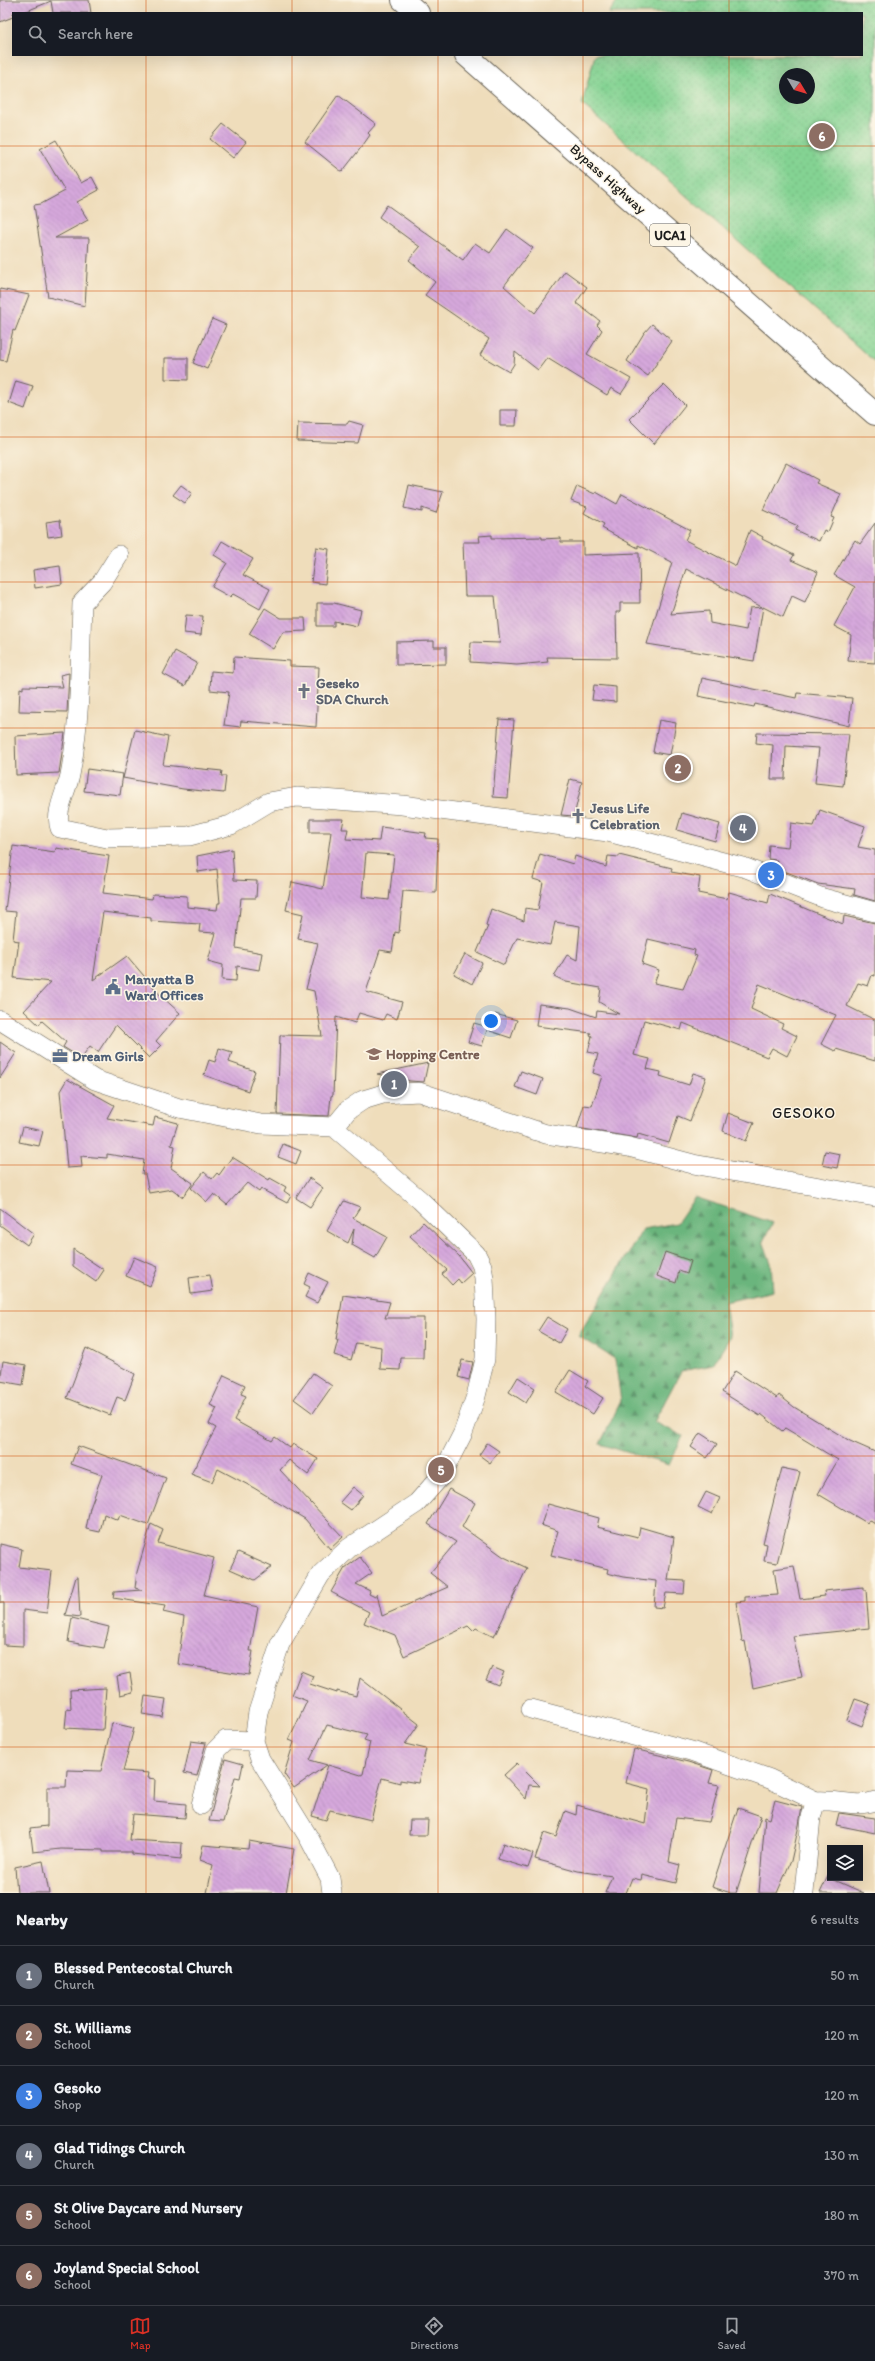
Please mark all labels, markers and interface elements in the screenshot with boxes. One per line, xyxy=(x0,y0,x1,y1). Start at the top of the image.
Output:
search box xyxy=(12,12,863,56)
icon: search xyxy=(26,23,48,45)
text: Search here xyxy=(58,25,133,43)
north arrow xyxy=(779,68,815,104)
pin: 6 xyxy=(809,121,835,151)
street label: Bypass Highway xyxy=(566,140,650,218)
road number: UCA1 xyxy=(650,224,690,246)
place label: Geseko SDA Church xyxy=(316,675,389,708)
church icon: Geseko SDA Church xyxy=(295,682,313,700)
pin: 2 xyxy=(665,753,691,783)
place label: Jesus Life Celebration xyxy=(589,800,660,833)
church icon: Jesus Life Celebration xyxy=(569,807,587,825)
pin: 4 xyxy=(730,813,756,843)
pin: 3 xyxy=(758,860,784,890)
place label: Manyatta B Ward Offices xyxy=(125,971,203,1004)
public building icon: Manyatta B Ward Offices xyxy=(104,978,122,996)
your location xyxy=(481,1011,501,1031)
school or university icon: Hopping Centre xyxy=(365,1045,383,1063)
place label: Hopping Centre xyxy=(386,1046,480,1063)
office icon: Dream Girls xyxy=(51,1047,69,1065)
place label: Dream Girls xyxy=(72,1048,144,1065)
pin: 1 xyxy=(381,1069,407,1099)
district label: GESOKO xyxy=(772,1104,836,1122)
pin: 5 xyxy=(428,1455,454,1485)
map controls xyxy=(827,1845,863,1881)
button: layers xyxy=(827,1845,863,1881)
text: Nearby xyxy=(16,1909,68,1929)
text: 6 results xyxy=(811,1912,859,1927)
text: Blessed Pentecostal Church xyxy=(54,1959,233,1977)
text: 1 xyxy=(26,1968,32,1983)
text: 50 m xyxy=(830,1968,859,1983)
text: Church xyxy=(54,1977,95,1992)
text: St. Williams xyxy=(54,2019,131,2037)
text: 2 xyxy=(26,2028,32,2043)
text: 120 m xyxy=(824,2028,859,2043)
text: School xyxy=(54,2037,91,2052)
text: Gesoko xyxy=(54,2079,101,2097)
text: 3 xyxy=(25,2088,33,2103)
text: 120 m xyxy=(824,2088,859,2103)
text: Shop xyxy=(54,2097,81,2112)
text: Glad Tidings Church xyxy=(54,2139,185,2157)
text: 4 xyxy=(25,2148,33,2163)
text: 130 m xyxy=(824,2148,859,2163)
text: Church xyxy=(54,2157,95,2172)
text: St Olive Daycare and Nursery xyxy=(54,2199,242,2217)
text: 5 xyxy=(26,2208,32,2223)
text: 180 m xyxy=(824,2208,859,2223)
text: School xyxy=(54,2217,91,2232)
text: Joyland Special School xyxy=(54,2259,199,2277)
text: 6 xyxy=(26,2268,32,2283)
text: 370 m xyxy=(824,2268,859,2283)
text: School xyxy=(54,2277,91,2292)
tab: Map xyxy=(129,2315,151,2352)
tab: Directions xyxy=(410,2315,459,2352)
tab: Saved xyxy=(717,2315,746,2352)

